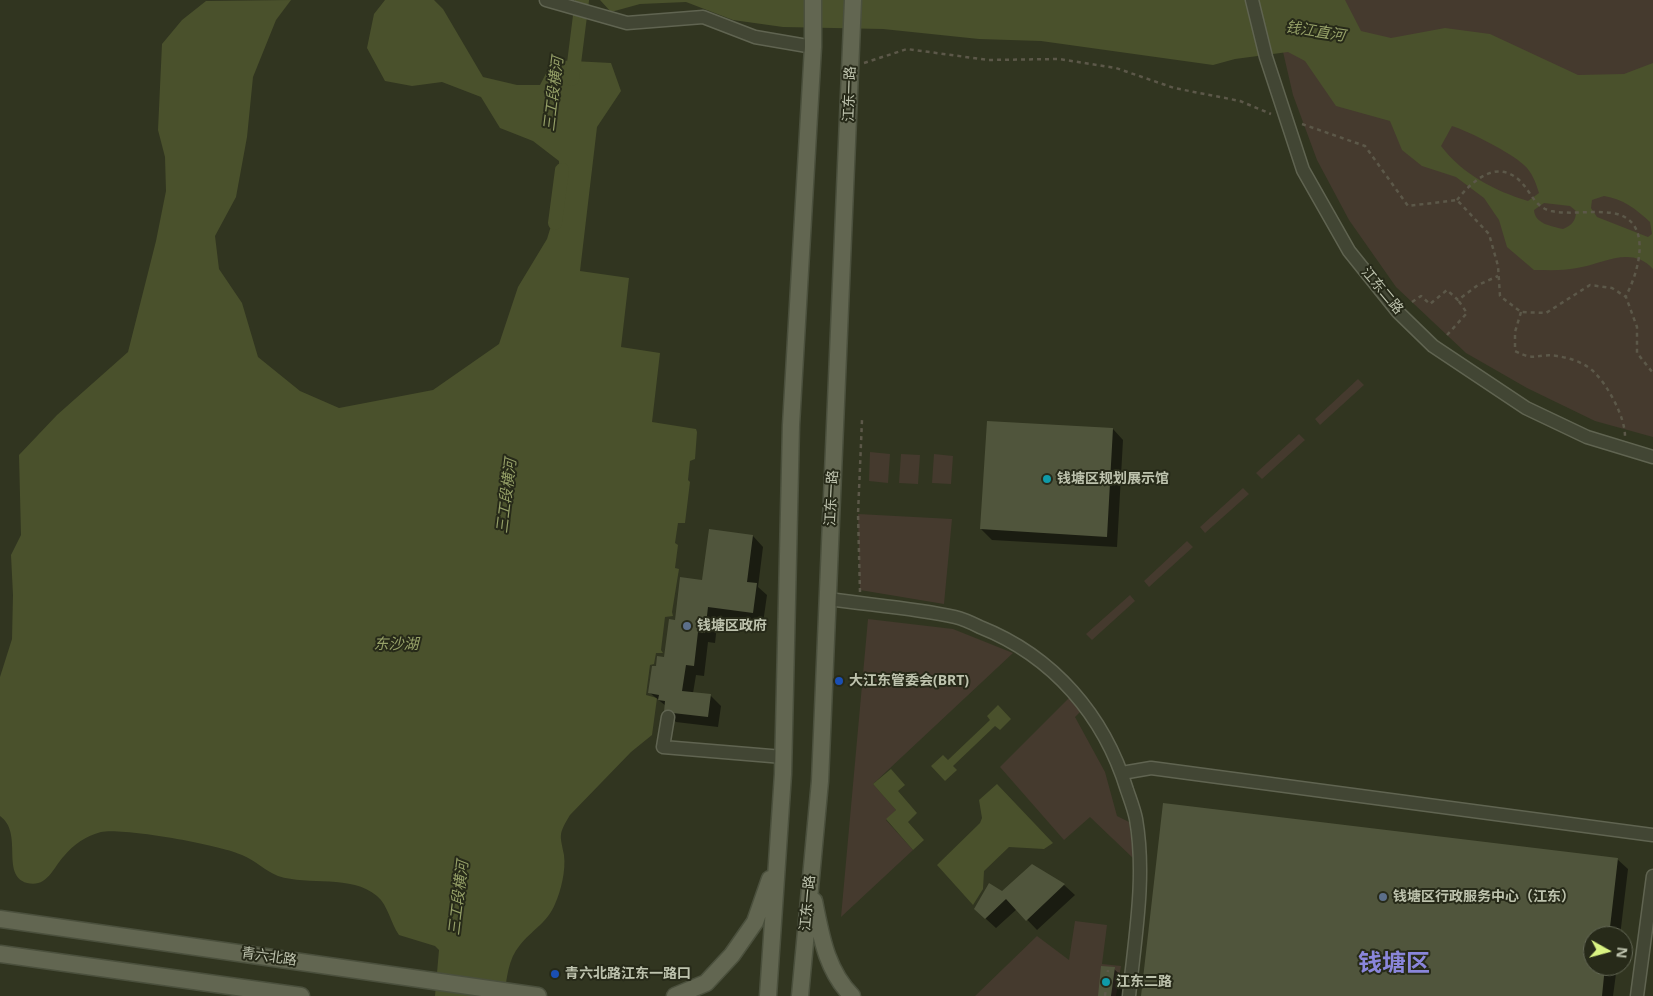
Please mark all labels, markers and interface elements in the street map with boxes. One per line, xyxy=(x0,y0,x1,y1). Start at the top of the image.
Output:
water label: 钱江直河 xyxy=(1284,18,1346,46)
water label: 三工段横河 xyxy=(540,56,568,132)
street label: 江东一路 xyxy=(841,66,859,122)
street label: 江东二路 xyxy=(1358,264,1406,318)
water label: 三工段横河 xyxy=(493,458,521,534)
street label: 江东一路 xyxy=(822,470,842,526)
place label: 钱塘区规划展示馆 xyxy=(1057,471,1169,487)
marker: 钱塘区规划展示馆 xyxy=(1041,473,1053,485)
place label: 钱塘区政府 xyxy=(697,618,767,634)
marker: 钱塘区政府 xyxy=(681,620,693,632)
water label: 东沙湖 xyxy=(374,636,418,654)
place label: 大江东管委会(BRT) xyxy=(849,673,969,689)
marker: 大江东管委会(BRT) xyxy=(833,675,845,687)
water label: 三工段横河 xyxy=(445,860,473,936)
street label: 江东一路 xyxy=(797,874,819,932)
place label: 钱塘区行政服务中心（江东） xyxy=(1393,889,1575,905)
marker: 钱塘区行政服务中心（江东） xyxy=(1377,891,1389,903)
north arrow xyxy=(1583,926,1633,976)
street label: 青六北路 xyxy=(240,945,298,969)
text: N xyxy=(1612,946,1633,960)
district label: 钱塘区 xyxy=(1358,950,1430,978)
place label: 青六北路江东一路口 xyxy=(565,966,691,982)
marker: 青六北路江东一路口 xyxy=(549,968,561,980)
place label: 江东二路 xyxy=(1116,974,1172,990)
marker: 江东二路 xyxy=(1100,976,1112,988)

